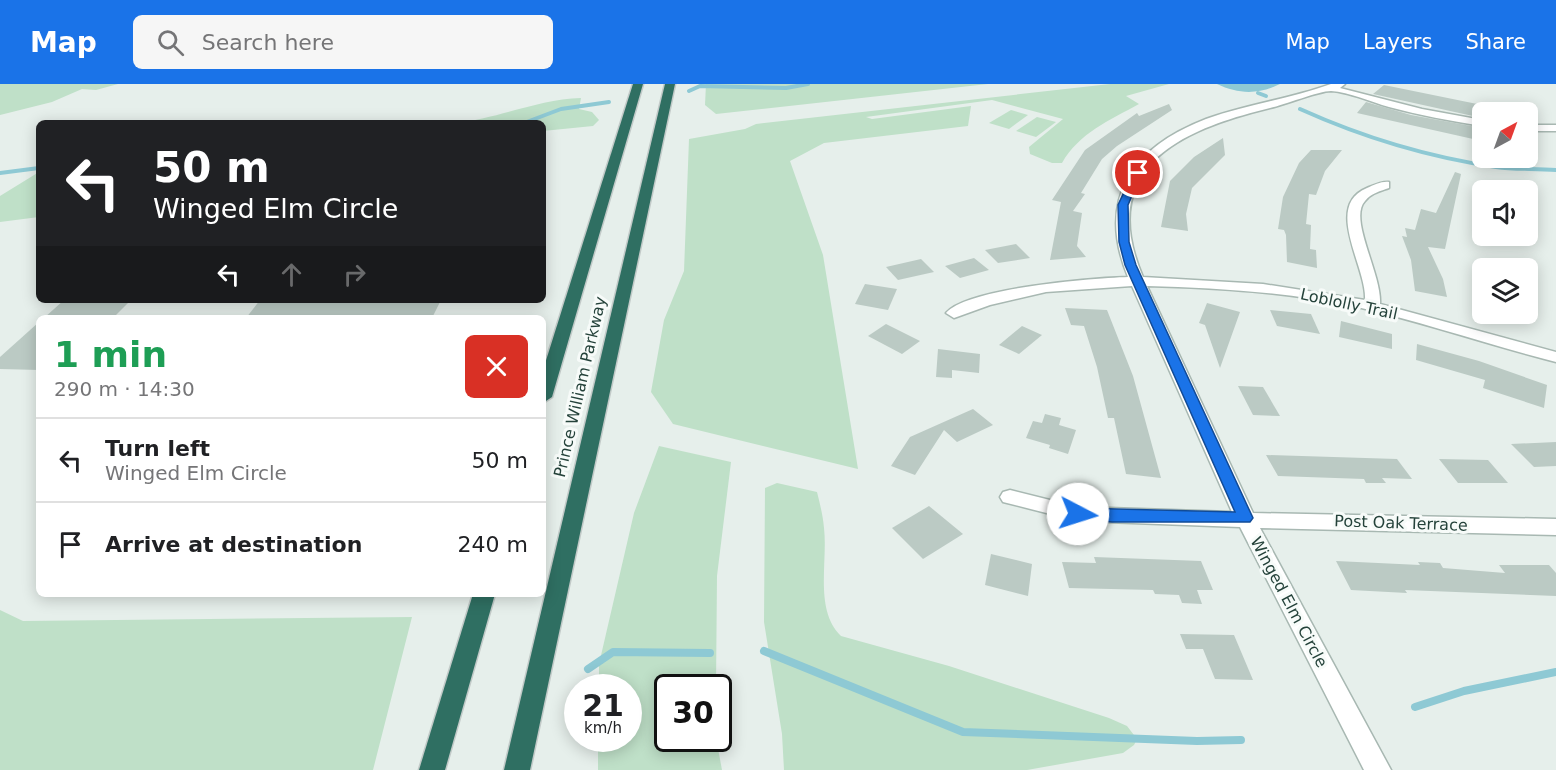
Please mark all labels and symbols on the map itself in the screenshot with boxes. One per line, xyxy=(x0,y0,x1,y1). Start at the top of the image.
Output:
north arrow xyxy=(1472,102,1538,168)
pin xyxy=(1112,147,1163,198)
street label: Loblolly Trail xyxy=(1299,284,1399,324)
street label: Prince William Parkway xyxy=(550,295,610,479)
position arrow xyxy=(1046,482,1110,546)
street label: Post Oak Terrace xyxy=(1334,511,1468,535)
street label: Winged Elm Circle xyxy=(1246,533,1332,671)
speed limit sign: 30 xyxy=(654,674,732,752)

